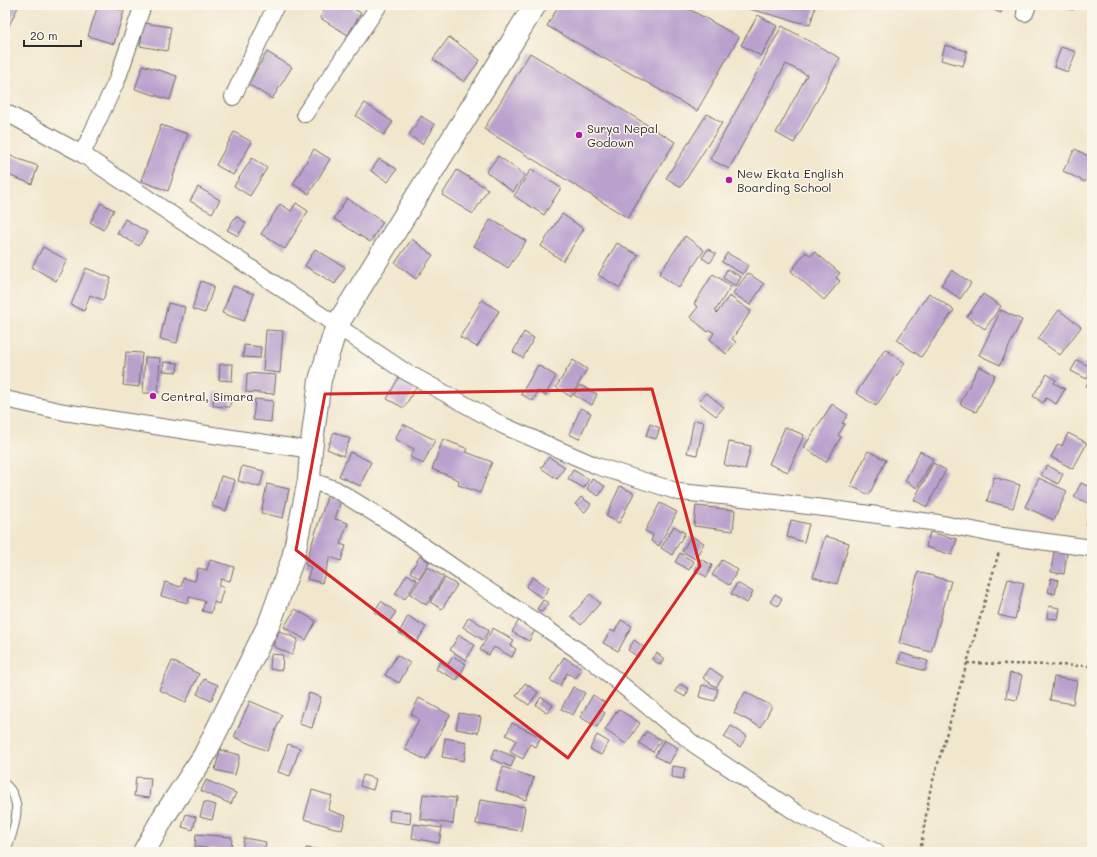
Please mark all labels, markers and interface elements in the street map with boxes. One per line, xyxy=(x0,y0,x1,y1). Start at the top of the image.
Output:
scale bar xyxy=(24,22,81,48)
text: 20 m xyxy=(30,27,58,43)
place label: Surya Nepal Godown xyxy=(587,120,658,150)
marker: Surya Nepal Godown xyxy=(574,130,584,140)
place label: New Ekata English Boarding School xyxy=(737,165,844,195)
marker: New Ekata English Boarding School xyxy=(724,175,734,185)
place label: Central, Simara xyxy=(161,388,254,404)
marker: Central, Simara xyxy=(148,391,158,401)

